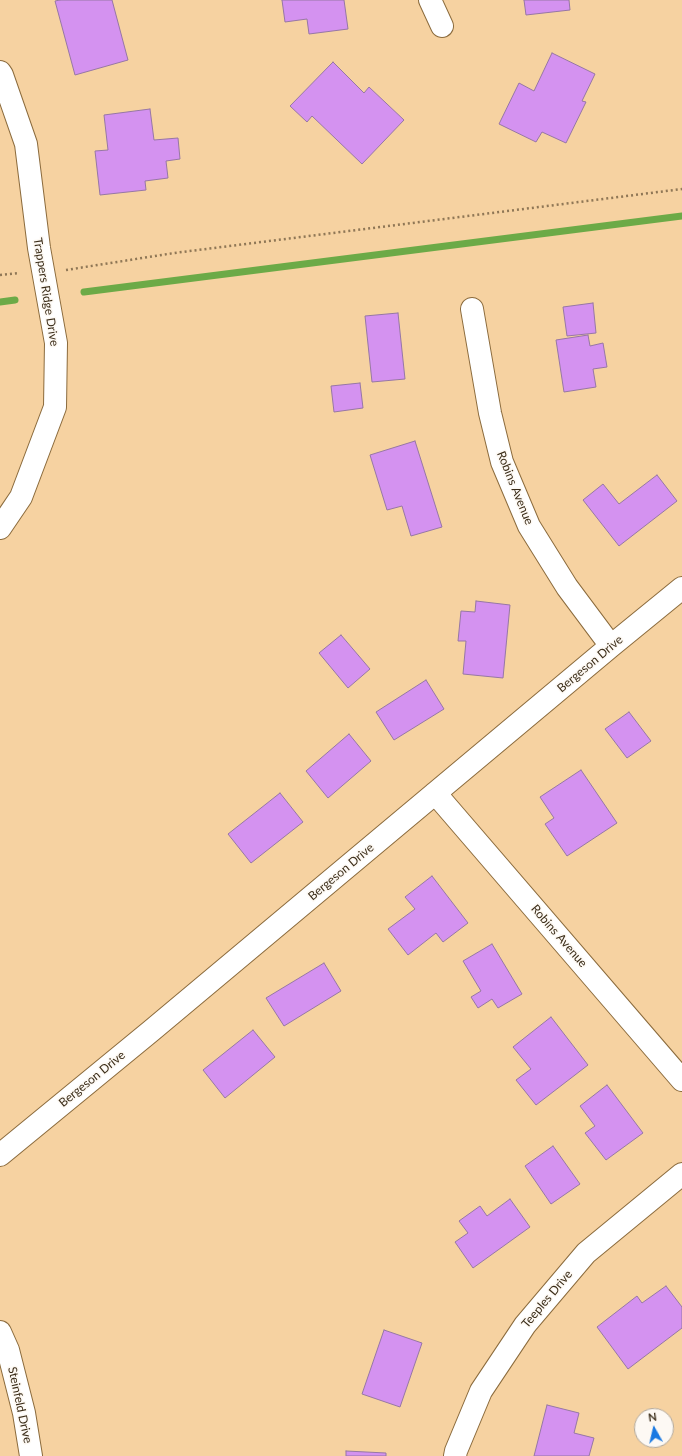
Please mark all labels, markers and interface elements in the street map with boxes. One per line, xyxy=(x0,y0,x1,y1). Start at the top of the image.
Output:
street label: Trappers Ridge Drive xyxy=(30,237,62,347)
street label: Robins Avenue xyxy=(494,449,536,527)
street label: Bergeson Drive xyxy=(554,632,626,696)
street label: Bergeson Drive xyxy=(305,840,377,904)
street label: Robins Avenue xyxy=(528,902,590,970)
street label: Bergeson Drive xyxy=(56,1048,128,1110)
street label: Teeples Drive xyxy=(519,1267,575,1331)
street label: Steinfeld Drive xyxy=(5,1365,35,1445)
north arrow xyxy=(634,1408,674,1448)
text: N xyxy=(647,1410,657,1424)

